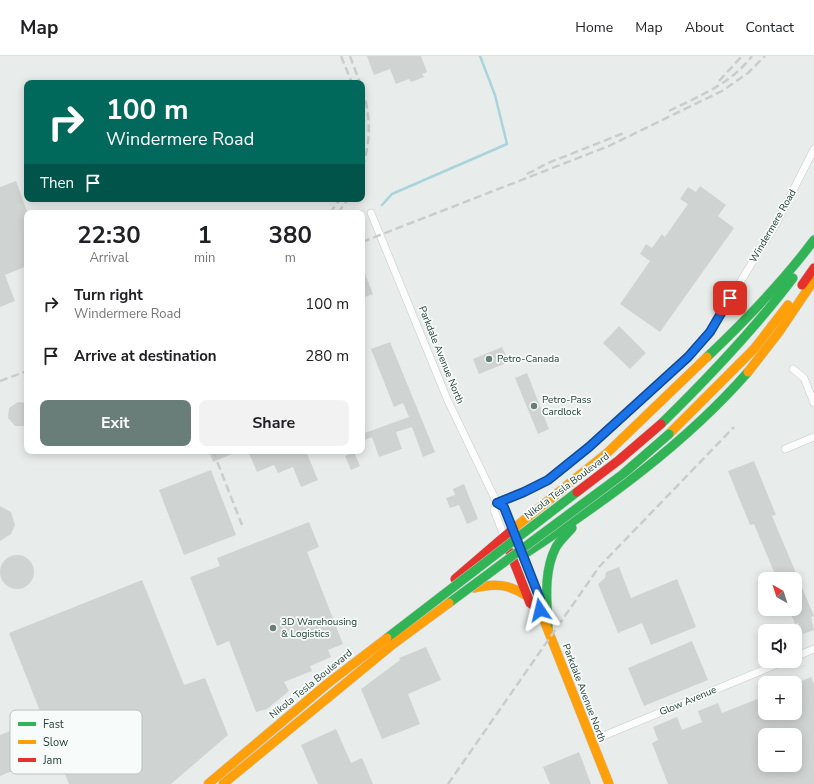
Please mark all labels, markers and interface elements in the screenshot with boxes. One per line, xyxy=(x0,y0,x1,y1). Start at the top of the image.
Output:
text: Map xyxy=(20,15,58,41)
text: Home xyxy=(575,18,613,37)
text: Map xyxy=(635,18,663,37)
text: About xyxy=(685,18,724,37)
text: Contact xyxy=(746,18,794,37)
text: 100 m xyxy=(106,91,189,129)
icon: right xyxy=(40,96,92,148)
text: Windermere Road xyxy=(106,127,254,151)
icon: arrive xyxy=(82,172,104,194)
text: Then xyxy=(40,173,74,193)
street label: Windermere Road xyxy=(746,187,800,265)
text: 22:30 xyxy=(77,219,141,251)
text: 1 xyxy=(197,219,212,251)
text: 380 xyxy=(269,219,312,251)
text: Arrival xyxy=(89,249,129,267)
text: min xyxy=(194,249,215,267)
text: m xyxy=(285,249,296,267)
pin xyxy=(713,281,747,315)
text: Turn right xyxy=(74,285,143,305)
icon: arrive xyxy=(719,287,741,309)
icon: right xyxy=(40,293,62,315)
text: 100 m xyxy=(305,294,349,314)
street label: Parkdale Avenue North xyxy=(415,304,467,406)
text: Windermere Road xyxy=(74,305,181,323)
icon: arrive xyxy=(40,345,62,367)
text: Arrive at destination xyxy=(74,346,217,366)
text: 280 m xyxy=(305,346,349,366)
place label: Petro-Canada xyxy=(497,352,559,366)
marker: Petro-Canada xyxy=(484,354,494,364)
place label: Petro-Pass Cardlock xyxy=(542,393,592,419)
button: Exit xyxy=(40,400,191,446)
button: Share xyxy=(199,400,349,446)
marker: Petro-Pass Cardlock xyxy=(529,401,539,411)
street label: Nikola Tesla Boulevard xyxy=(522,449,612,523)
north arrow xyxy=(758,572,802,616)
map controls xyxy=(758,572,802,772)
position arrow xyxy=(519,589,561,631)
place label: 3D Warehousing & Logistics xyxy=(281,615,357,641)
marker: 3D Warehousing & Logistics xyxy=(268,623,278,633)
button: sound xyxy=(758,624,802,668)
street label: Parkdale Avenue North xyxy=(559,642,609,744)
street label: Nikola Tesla Boulevard xyxy=(267,646,356,722)
button: + xyxy=(758,676,802,720)
street label: Glow Avenue xyxy=(657,683,719,719)
legend xyxy=(10,710,142,774)
text: Fast xyxy=(43,717,64,732)
button: − xyxy=(758,728,802,772)
text: Slow xyxy=(43,735,68,750)
text: Jam xyxy=(42,753,62,768)

